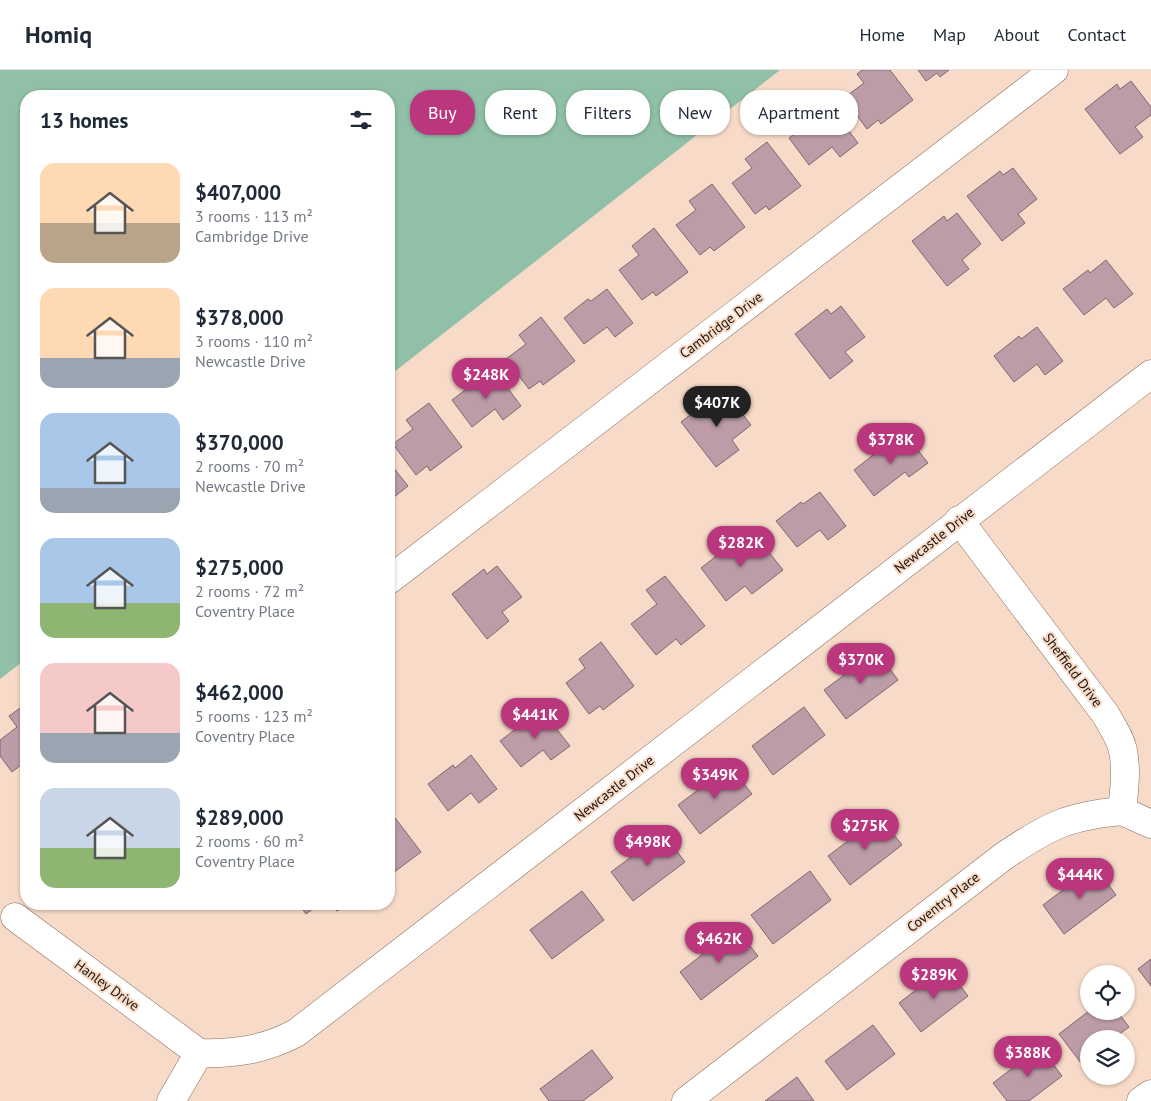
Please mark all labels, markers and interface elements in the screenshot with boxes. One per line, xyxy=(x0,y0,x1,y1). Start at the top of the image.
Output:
text: Homiq xyxy=(25,19,92,50)
text: Home xyxy=(859,23,905,46)
text: Map xyxy=(933,23,966,46)
text: About xyxy=(994,23,1040,46)
text: Contact xyxy=(1068,23,1126,46)
chip: Buy xyxy=(410,90,475,135)
chip: Rent xyxy=(485,90,556,135)
chip: Filters xyxy=(566,90,650,135)
chip: New xyxy=(660,90,730,135)
chip: Apartment xyxy=(740,90,858,135)
icon: filters xyxy=(347,106,375,134)
text: 13 homes xyxy=(40,107,128,134)
text: $407,000 xyxy=(195,179,281,206)
icon: home xyxy=(80,183,140,243)
text: 3 rooms · 113 m² xyxy=(195,206,313,226)
text: Cambridge Drive xyxy=(195,226,309,246)
street label: Cambridge Drive xyxy=(676,288,766,362)
text: $378,000 xyxy=(195,304,284,331)
icon: home xyxy=(80,308,140,368)
text: 3 rooms · 110 m² xyxy=(195,331,313,351)
text: Newcastle Drive xyxy=(195,351,306,371)
pin: $248K xyxy=(451,358,521,400)
text: $248K xyxy=(463,364,509,384)
pin: $407K xyxy=(682,386,752,428)
text: $407K xyxy=(694,392,740,412)
pin: $378K xyxy=(856,422,926,465)
text: $370,000 xyxy=(195,429,284,456)
text: $378K xyxy=(868,429,914,449)
icon: home xyxy=(80,433,140,493)
text: 2 rooms · 70 m² xyxy=(195,456,304,476)
text: Newcastle Drive xyxy=(195,476,306,496)
street label: Newcastle Drive xyxy=(890,503,978,577)
pin: $282K xyxy=(706,526,776,568)
text: $282K xyxy=(718,532,764,552)
text: $275,000 xyxy=(195,554,284,581)
icon: home xyxy=(80,558,140,618)
text: 2 rooms · 72 m² xyxy=(195,581,304,601)
text: Coventry Place xyxy=(195,601,295,621)
street label: Sheffield Drive xyxy=(1039,629,1107,711)
pin: $370K xyxy=(826,642,896,685)
text: $370K xyxy=(838,649,884,669)
text: $462,000 xyxy=(195,679,284,706)
icon: home xyxy=(80,683,140,743)
pin: $441K xyxy=(500,698,570,740)
text: $441K xyxy=(512,704,558,724)
text: 5 rooms · 123 m² xyxy=(195,706,313,726)
text: Coventry Place xyxy=(195,726,295,746)
street label: Newcastle Drive xyxy=(570,751,658,825)
pin: $349K xyxy=(680,758,750,800)
text: $349K xyxy=(692,764,738,784)
text: $289,000 xyxy=(195,804,284,831)
icon: home xyxy=(80,808,140,868)
pin: $275K xyxy=(830,808,900,851)
text: $275K xyxy=(842,815,888,835)
pin: $498K xyxy=(613,824,683,867)
text: 2 rooms · 60 m² xyxy=(195,831,304,851)
text: $498K xyxy=(625,831,671,851)
text: Coventry Place xyxy=(195,851,295,871)
pin: $444K xyxy=(1045,858,1115,900)
text: $444K xyxy=(1057,864,1103,884)
street label: Coventry Place xyxy=(903,868,983,936)
pin: $462K xyxy=(684,922,754,964)
text: $462K xyxy=(696,928,742,948)
street label: Hanley Drive xyxy=(71,955,143,1015)
pin: $289K xyxy=(899,958,969,1000)
text: $289K xyxy=(911,964,957,984)
map controls xyxy=(1080,965,1135,1085)
button: locate xyxy=(1080,965,1135,1020)
button: layers xyxy=(1080,1030,1135,1085)
pin: $388K xyxy=(993,1036,1063,1078)
text: $388K xyxy=(1005,1042,1051,1062)

